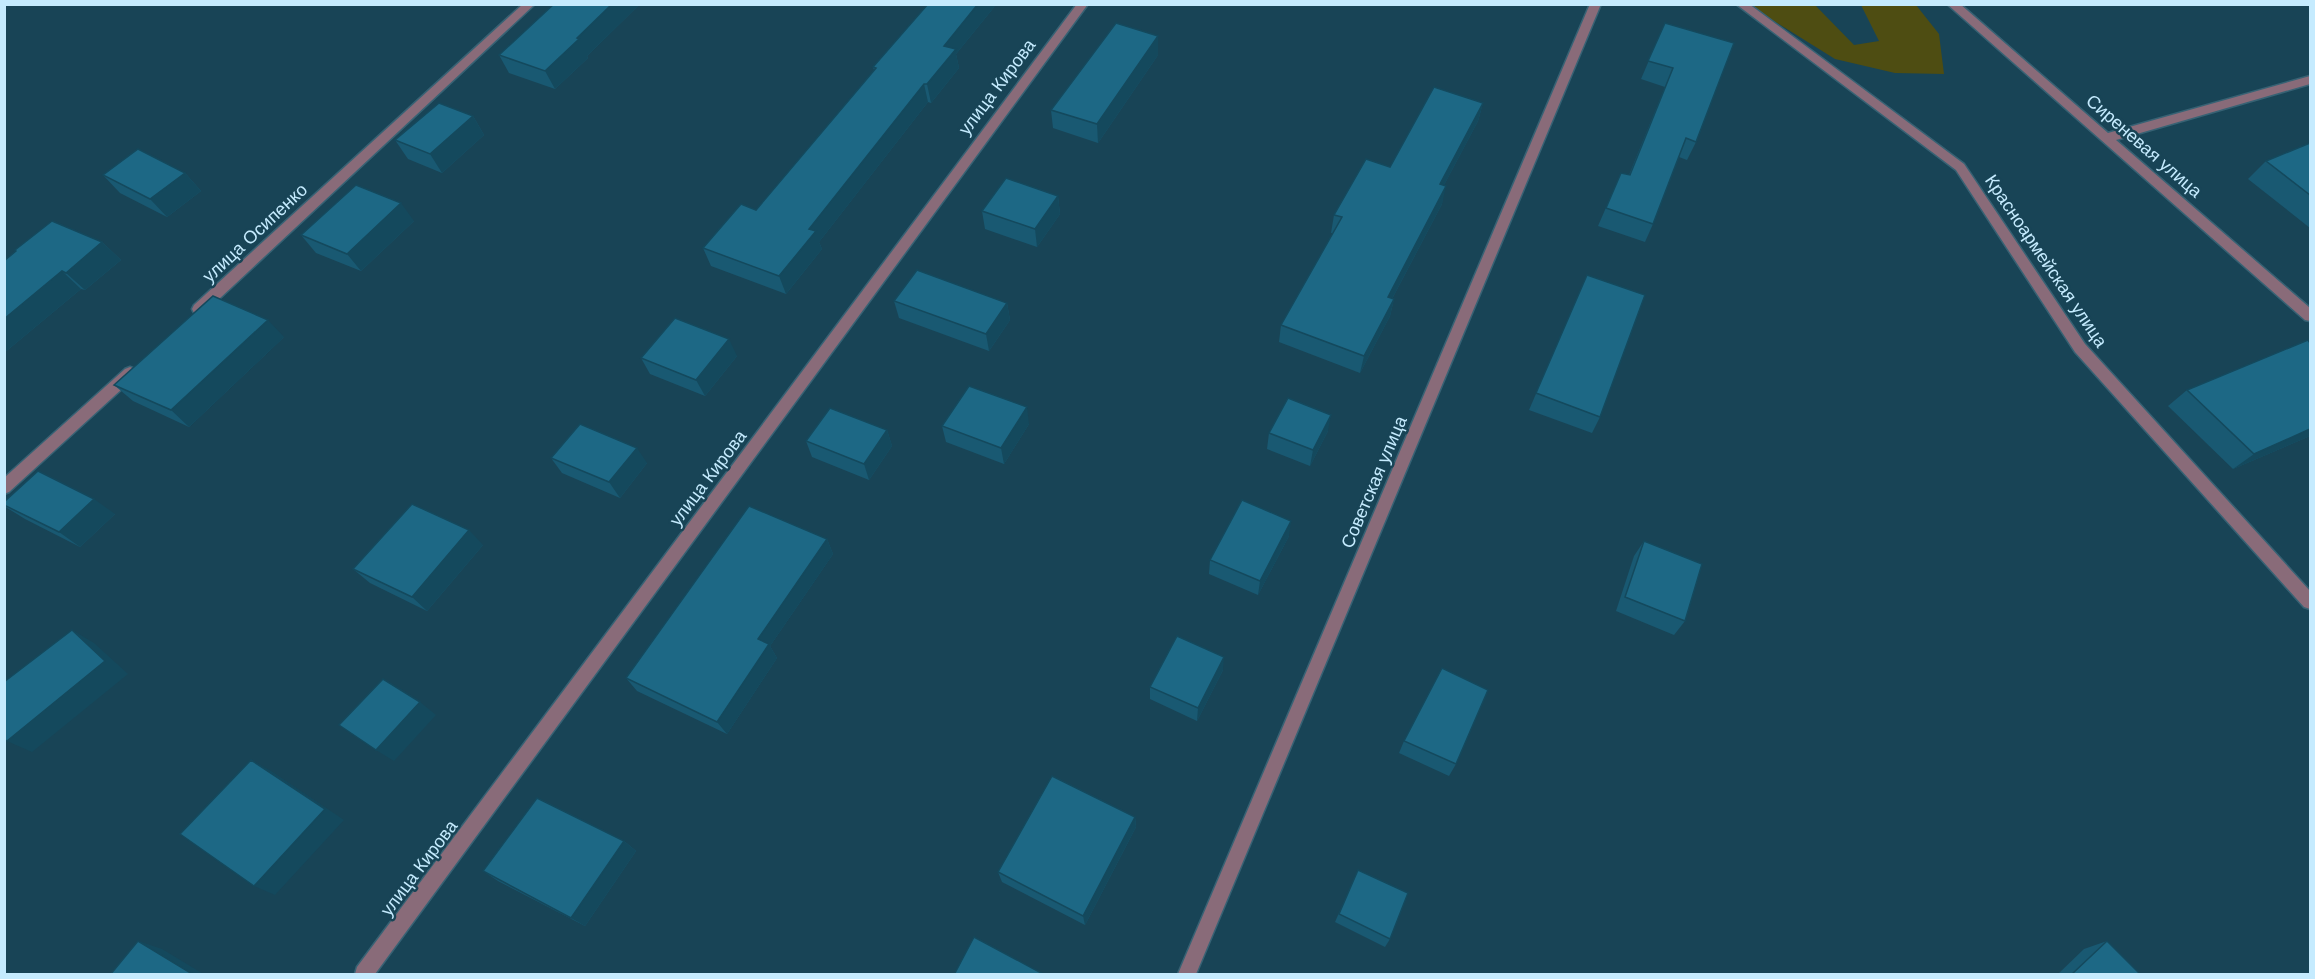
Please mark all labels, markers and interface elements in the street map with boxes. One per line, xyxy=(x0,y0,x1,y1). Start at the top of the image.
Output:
street label: улица Кирова xyxy=(955,35,1040,139)
street label: Сиреневая улица xyxy=(2082,90,2207,202)
street label: Красноармейская улица xyxy=(1981,171,2112,352)
street label: улица Осипенко xyxy=(199,180,311,286)
street label: Советская улица xyxy=(1337,412,1411,551)
street label: улица Кирова xyxy=(666,426,751,530)
street label: улица Кирова xyxy=(377,816,462,920)

